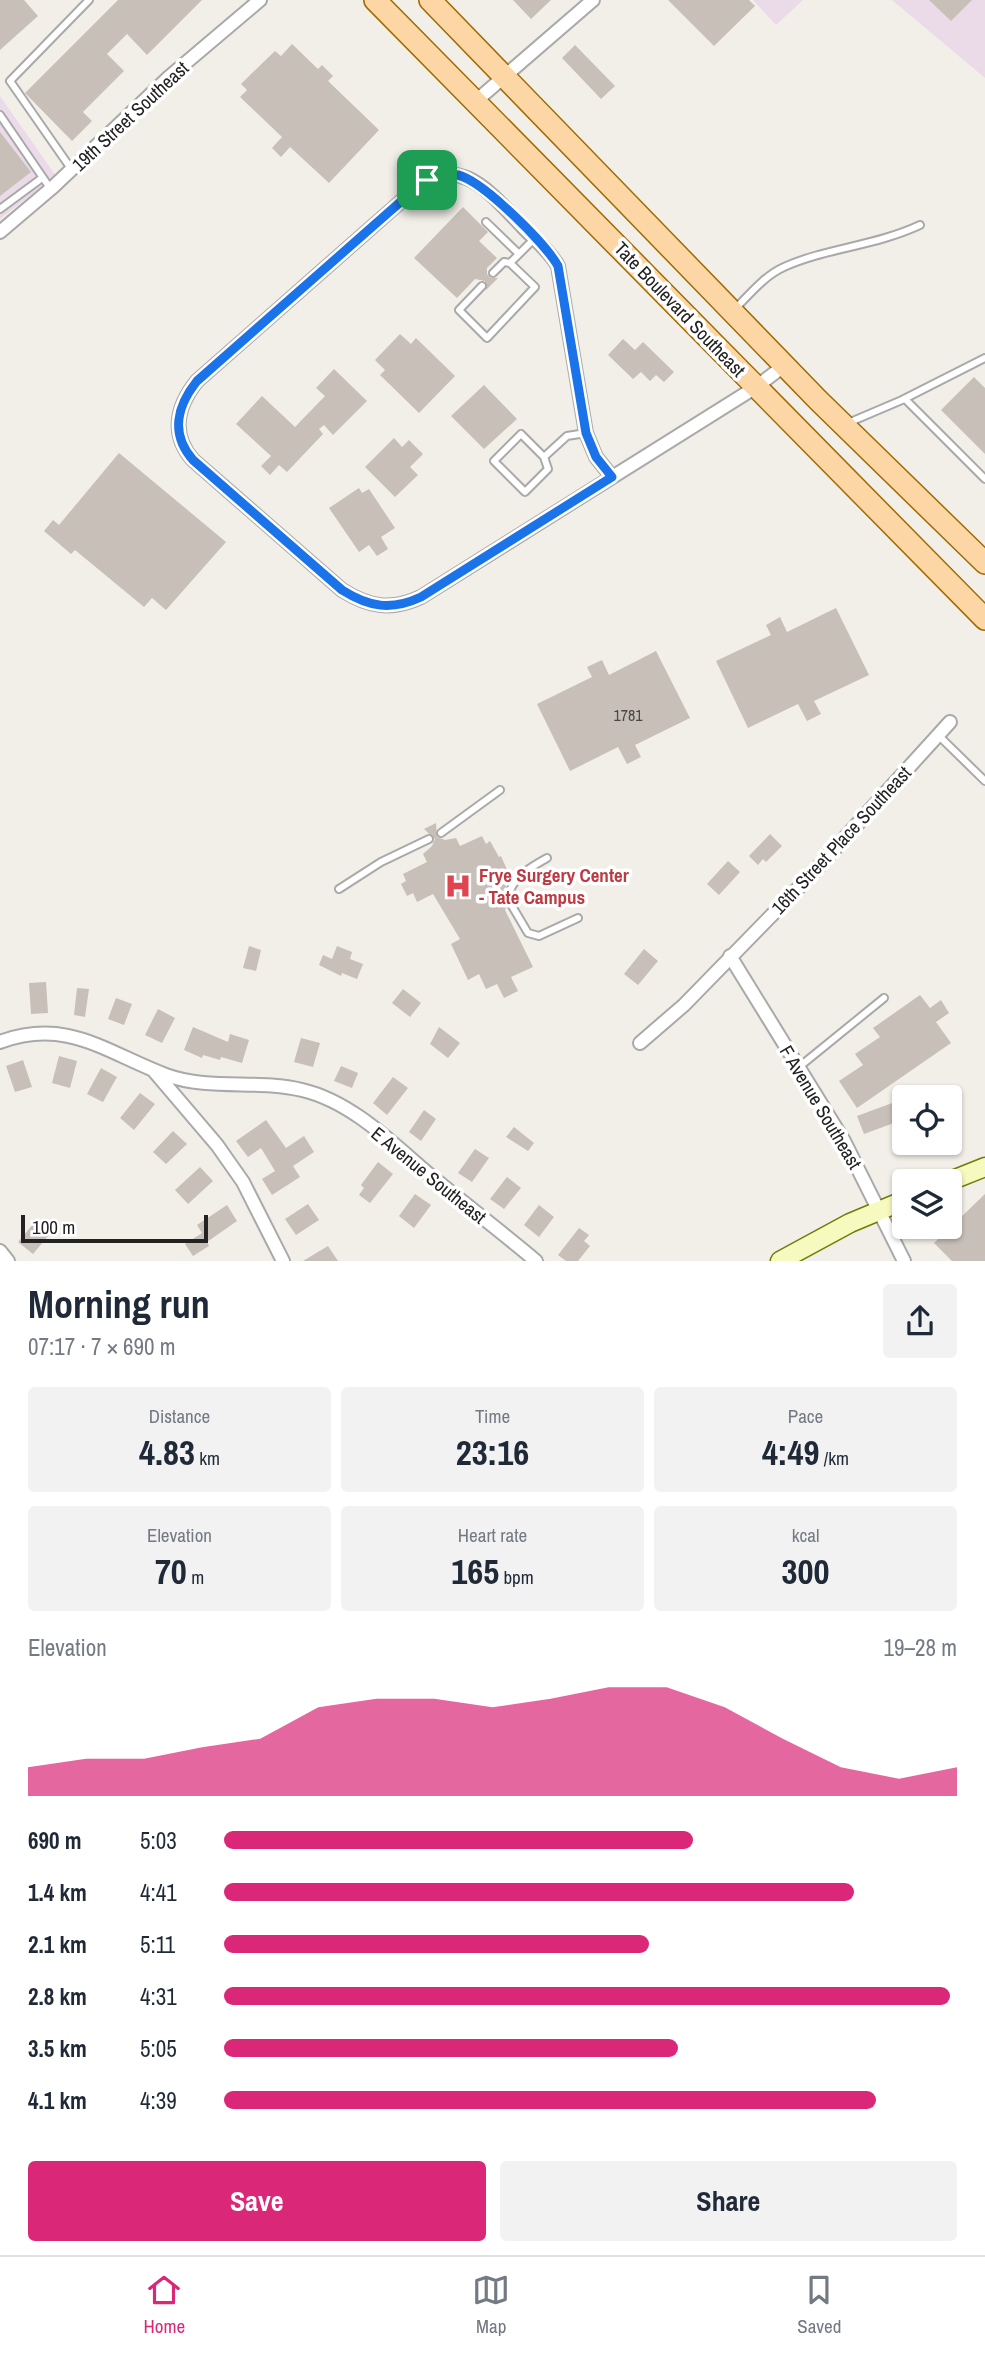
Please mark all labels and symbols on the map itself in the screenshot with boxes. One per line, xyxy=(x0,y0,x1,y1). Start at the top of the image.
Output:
street label: 19th Street Southeast xyxy=(66,55,194,177)
pin xyxy=(397,150,457,210)
street label: Tate Boulevard Southeast xyxy=(609,236,752,383)
house number: 1781 xyxy=(613,704,643,726)
street label: 16th Street Place Southeast xyxy=(765,760,917,920)
place label: Frye Surgery Center - Tate Campus xyxy=(479,862,629,910)
hospital icon: Frye Surgery Center - Tate Campus xyxy=(443,871,473,901)
street label: F Avenue Southeast xyxy=(774,1040,869,1174)
street label: E Avenue Southeast xyxy=(366,1121,492,1230)
scale bar xyxy=(21,1212,208,1244)

